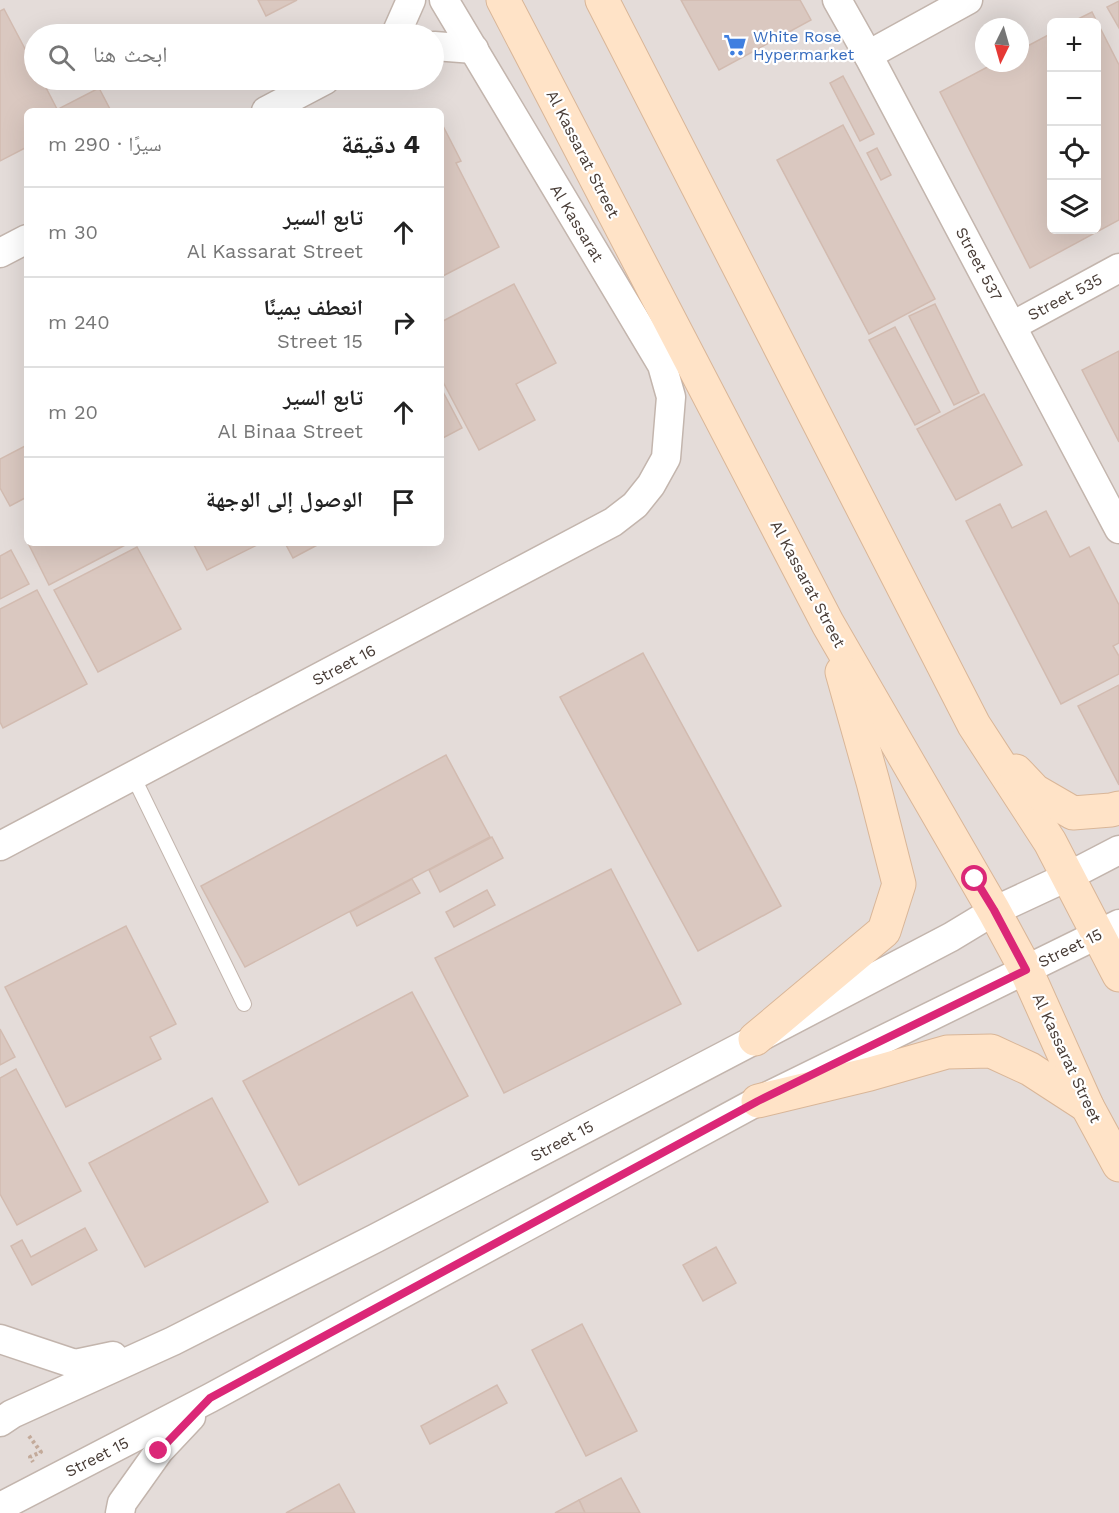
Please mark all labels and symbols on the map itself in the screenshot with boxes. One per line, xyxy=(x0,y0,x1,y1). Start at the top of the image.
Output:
north arrow xyxy=(975,18,1029,72)
place label: White Rose Hypermarket xyxy=(753,27,854,64)
supermarket icon: White Rose Hypermarket xyxy=(722,32,748,58)
street label: Al Kassarat Street xyxy=(543,87,624,221)
street label: Al Kassarat xyxy=(546,181,608,266)
street label: Street 537 xyxy=(952,224,1006,304)
street label: Street 535 xyxy=(1025,269,1105,325)
street label: Al Kassarat Street xyxy=(767,517,850,651)
street label: Street 16 xyxy=(309,640,379,690)
route start xyxy=(961,865,987,891)
street label: Street 15 xyxy=(1035,924,1105,972)
street label: Al Kassarat Street xyxy=(1029,990,1106,1126)
street label: Street 15 xyxy=(527,1116,597,1166)
street label: Street 15 xyxy=(62,1433,132,1481)
route end xyxy=(145,1437,171,1463)

